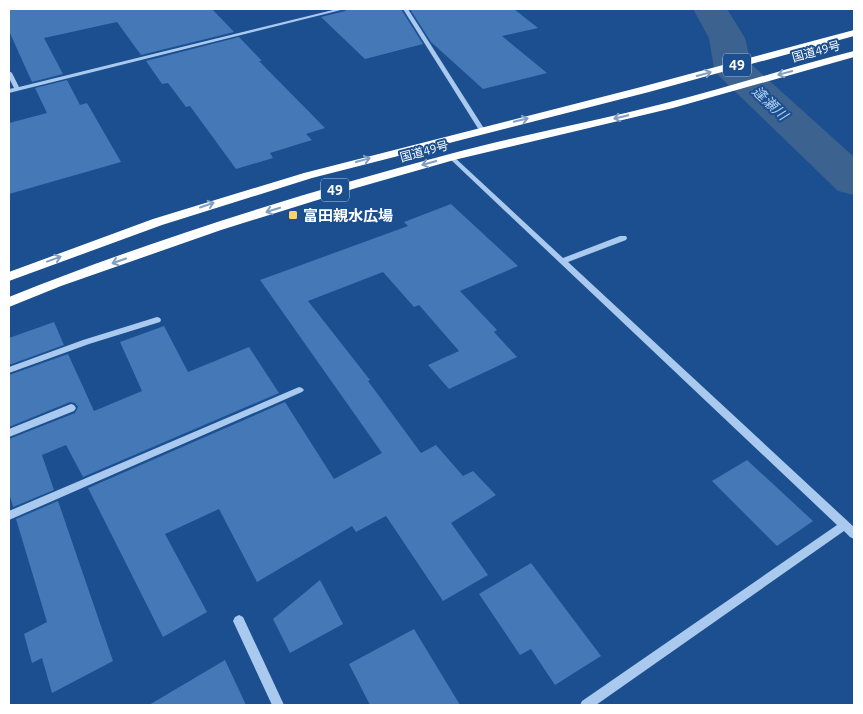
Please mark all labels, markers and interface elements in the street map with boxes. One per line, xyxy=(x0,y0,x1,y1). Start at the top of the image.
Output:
street label: 国道49号 xyxy=(790,38,842,64)
road number: 49 xyxy=(723,54,751,76)
one-way arrow xyxy=(696,68,712,78)
one-way arrow xyxy=(777,69,793,79)
water label: 逢瀬川 xyxy=(749,83,792,125)
one-way arrow xyxy=(614,113,630,122)
one-way arrow xyxy=(512,115,528,124)
street label: 国道49号 xyxy=(398,138,450,164)
one-way arrow xyxy=(355,155,371,165)
one-way arrow xyxy=(422,159,438,169)
road number: 49 xyxy=(321,178,349,202)
one-way arrow xyxy=(199,200,214,209)
one-way arrow xyxy=(266,205,282,215)
place label: 富田親水広場 xyxy=(303,207,393,224)
marker: 富田親水広場 xyxy=(287,209,299,221)
one-way arrow xyxy=(46,254,61,263)
one-way arrow xyxy=(112,257,128,266)

